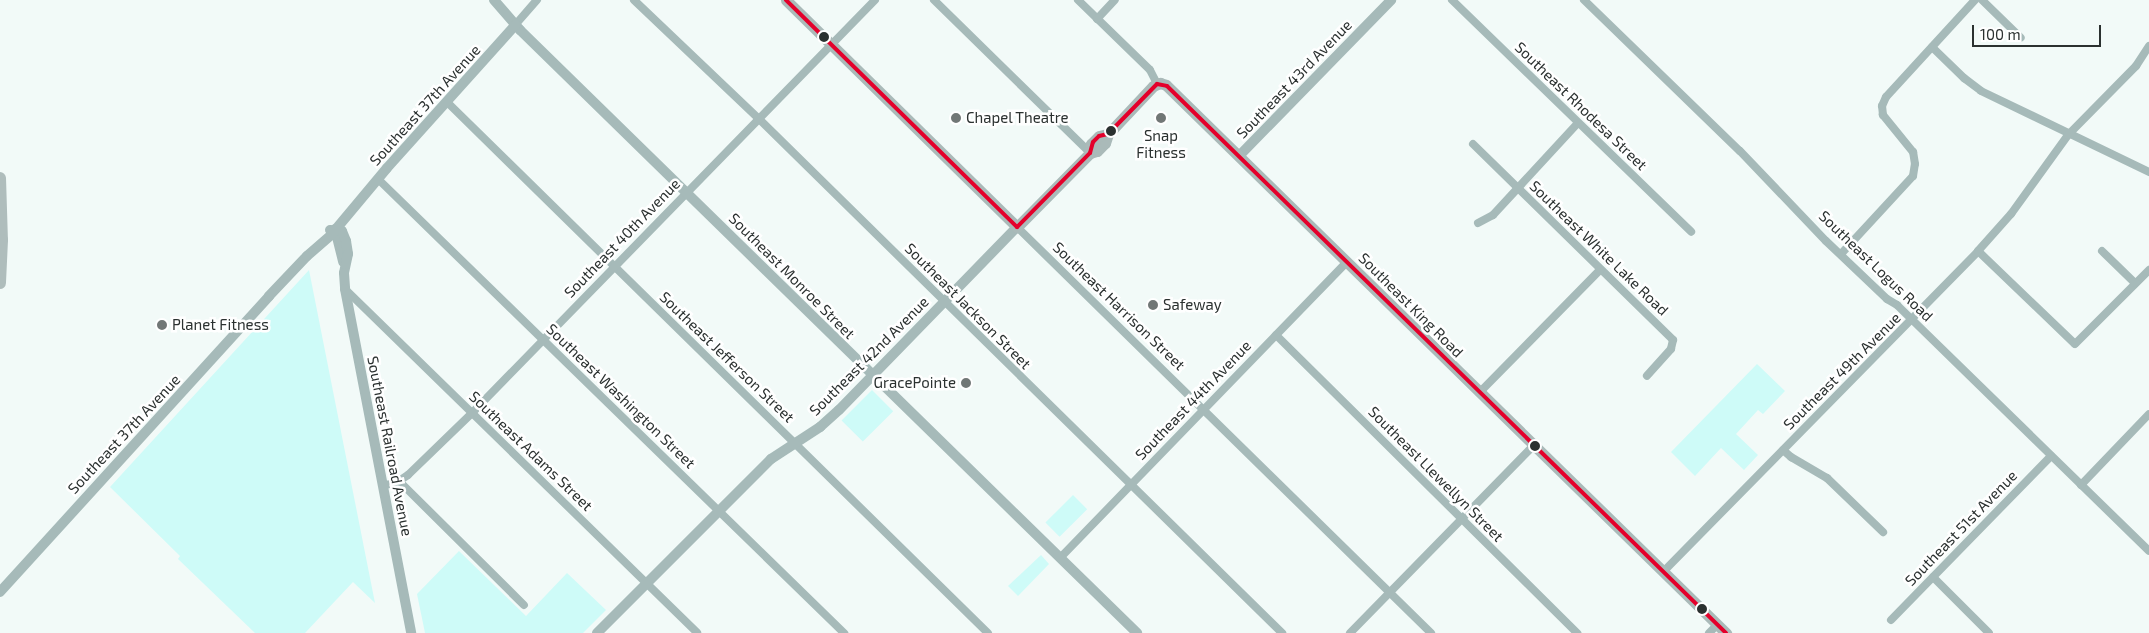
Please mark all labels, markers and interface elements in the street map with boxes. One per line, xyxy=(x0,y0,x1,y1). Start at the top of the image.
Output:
scale bar xyxy=(1974,15,2103,47)
street label: Southeast 43rd Avenue xyxy=(1232,16,1356,142)
text: 100 m xyxy=(1980,25,2021,43)
unlabelled marker xyxy=(819,32,829,42)
street label: Southeast Rhodesa Street xyxy=(1511,38,1651,174)
street label: Southeast 37th Avenue xyxy=(366,41,484,169)
place label: Chapel Theatre xyxy=(966,109,1069,127)
marker: Chapel Theatre xyxy=(950,112,962,124)
marker: Snap Fitness xyxy=(1155,112,1167,124)
unlabelled marker xyxy=(1106,126,1116,136)
place label: Snap Fitness xyxy=(1136,126,1186,161)
street label: Southeast 40th Avenue xyxy=(560,174,684,302)
street label: Southeast White Lake Road xyxy=(1526,177,1672,319)
street label: Southeast Logus Road xyxy=(1815,207,1937,325)
street label: Southeast Monroe Street xyxy=(725,209,859,343)
street label: Southeast Harrison Street xyxy=(1049,238,1189,374)
street label: Southeast Jackson Street xyxy=(901,239,1035,373)
street label: Southeast King Road xyxy=(1355,249,1467,361)
street label: Southeast Jefferson Street xyxy=(656,288,798,426)
street label: Southeast 42nd Avenue xyxy=(806,293,932,419)
place label: Safeway xyxy=(1163,296,1222,314)
marker: Safeway xyxy=(1147,299,1159,311)
street label: Southeast 49th Avenue xyxy=(1780,309,1904,433)
place label: Planet Fitness xyxy=(172,316,269,334)
marker: Planet Fitness xyxy=(156,319,168,331)
street label: Southeast Washington Street xyxy=(543,320,699,472)
street label: Southeast 44th Avenue xyxy=(1131,336,1255,464)
street label: Southeast Railroad Avenue xyxy=(364,354,416,538)
street label: Southeast 37th Avenue xyxy=(64,370,184,498)
place label: GracePointe xyxy=(874,374,956,392)
marker: GracePointe xyxy=(960,377,972,389)
street label: Southeast Adams Street xyxy=(465,387,597,515)
street label: Southeast Llewellyn Street xyxy=(1365,403,1507,545)
unlabelled marker xyxy=(1530,441,1540,451)
street label: Southeast 51st Avenue xyxy=(1901,466,2021,590)
unlabelled marker xyxy=(1697,604,1707,614)

